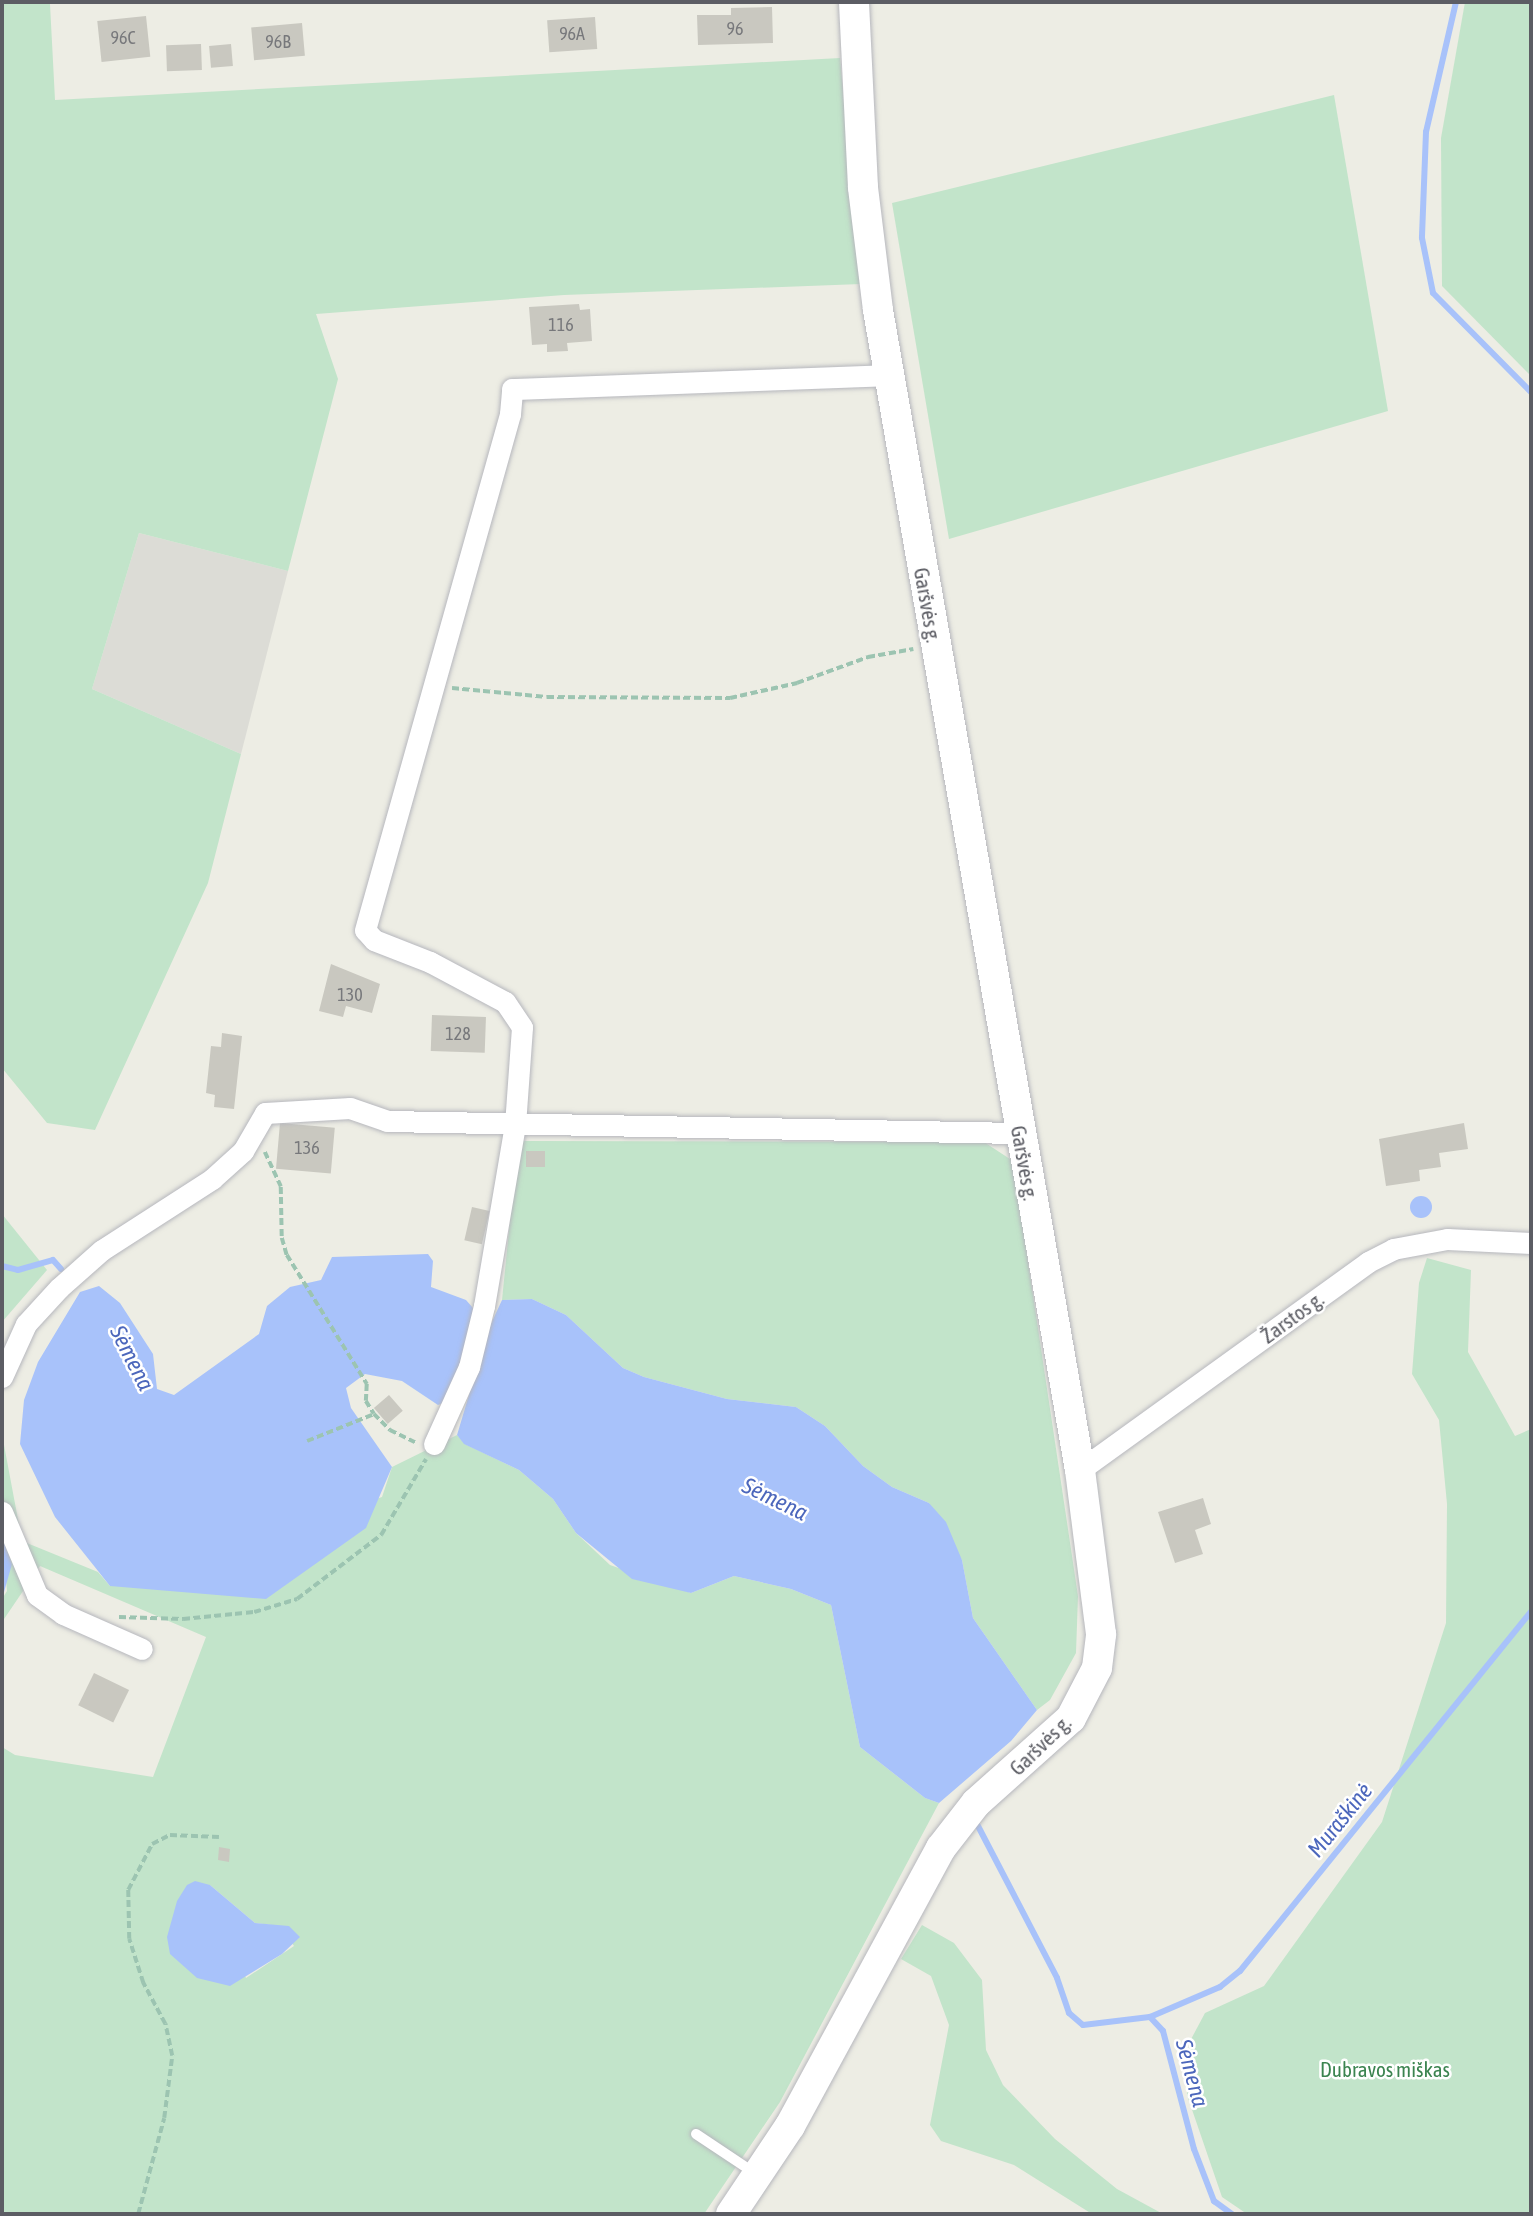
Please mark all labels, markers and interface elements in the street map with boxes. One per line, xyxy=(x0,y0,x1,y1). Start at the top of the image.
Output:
house number: 96 xyxy=(727,18,743,40)
house number: 96A xyxy=(559,23,585,45)
house number: 96C xyxy=(110,27,136,49)
house number: 96B xyxy=(265,31,291,53)
house number: 116 xyxy=(548,314,574,336)
street label: Garšvės g. xyxy=(909,566,947,644)
house number: 130 xyxy=(337,984,363,1006)
house number: 128 xyxy=(445,1023,471,1045)
street label: Garšvės g. xyxy=(1006,1124,1044,1202)
house number: 136 xyxy=(294,1137,320,1159)
street label: Žarstos g. xyxy=(1256,1286,1328,1348)
water label: Sėmena xyxy=(104,1321,160,1395)
water label: Sėmena xyxy=(738,1471,812,1527)
street label: Garšvės g. xyxy=(1004,1710,1076,1780)
water label: Muraškinė xyxy=(1302,1777,1378,1863)
water label: Sėmena xyxy=(1170,2036,1214,2110)
park label: Dubravos miškas xyxy=(1320,2056,1450,2082)

